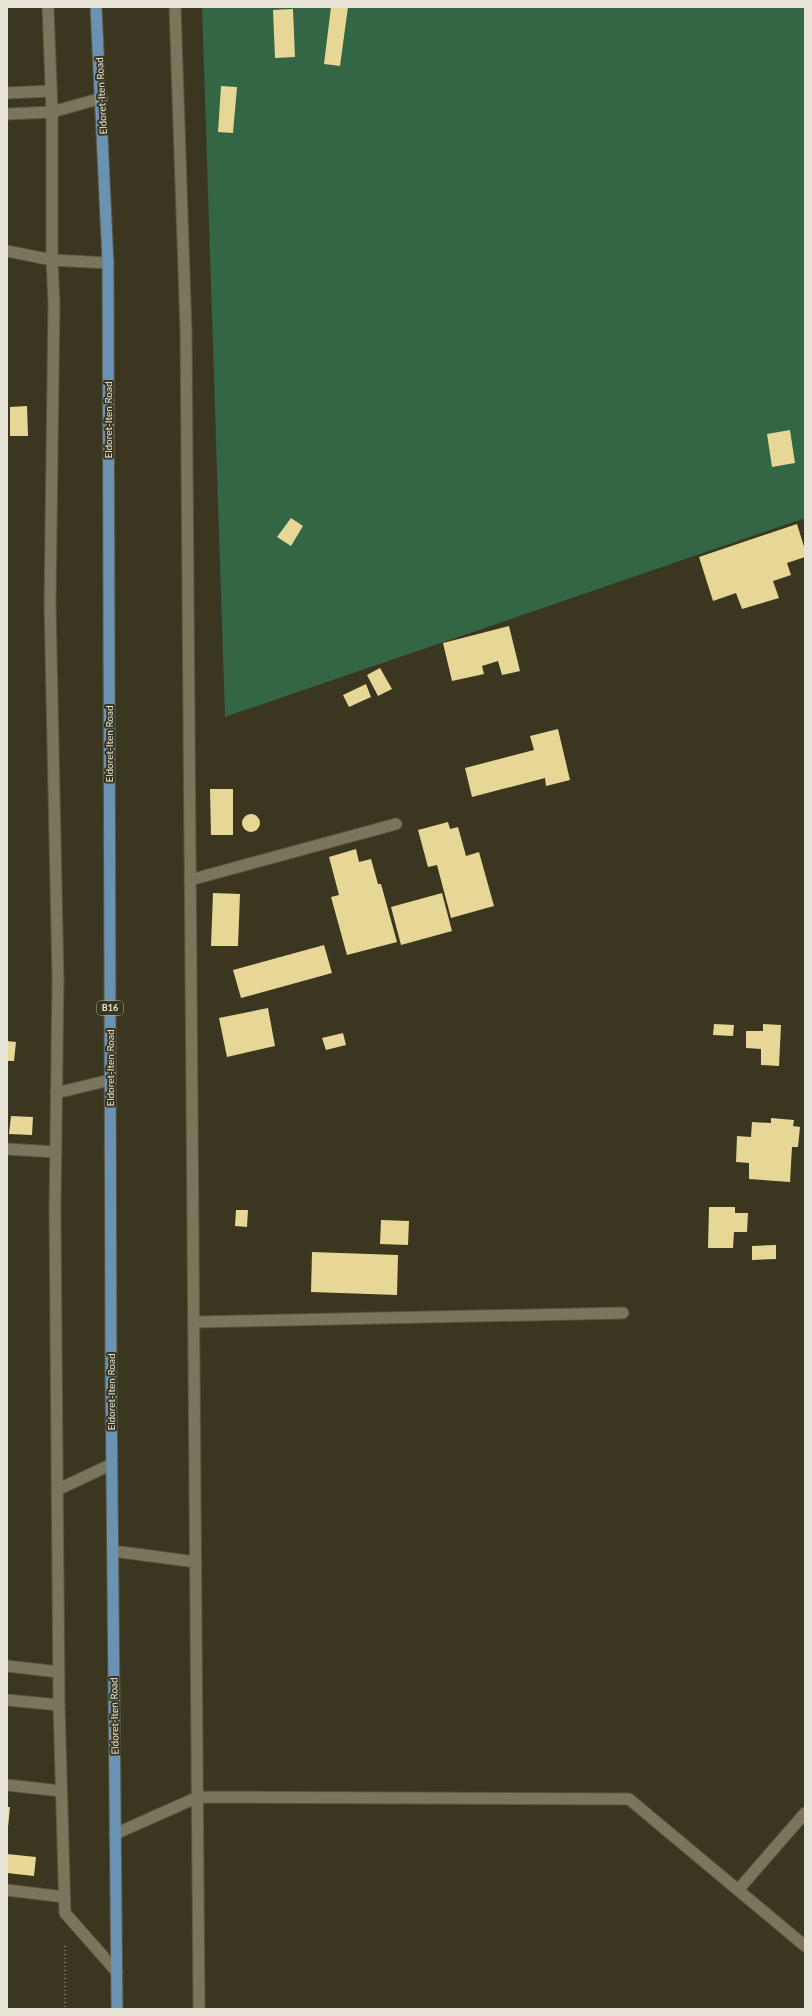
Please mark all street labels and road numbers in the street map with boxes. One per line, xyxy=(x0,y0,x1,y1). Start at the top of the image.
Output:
street label: Eldoret-Iten Road xyxy=(93,57,109,135)
street label: Eldoret-Iten Road xyxy=(102,381,114,459)
street label: Eldoret-Iten Road xyxy=(103,705,115,783)
road number: B16 xyxy=(97,1001,123,1015)
street label: Eldoret-Iten Road xyxy=(104,1029,116,1107)
street label: Eldoret-Iten Road xyxy=(105,1353,117,1431)
street label: Eldoret-Iten Road xyxy=(107,1677,121,1755)

